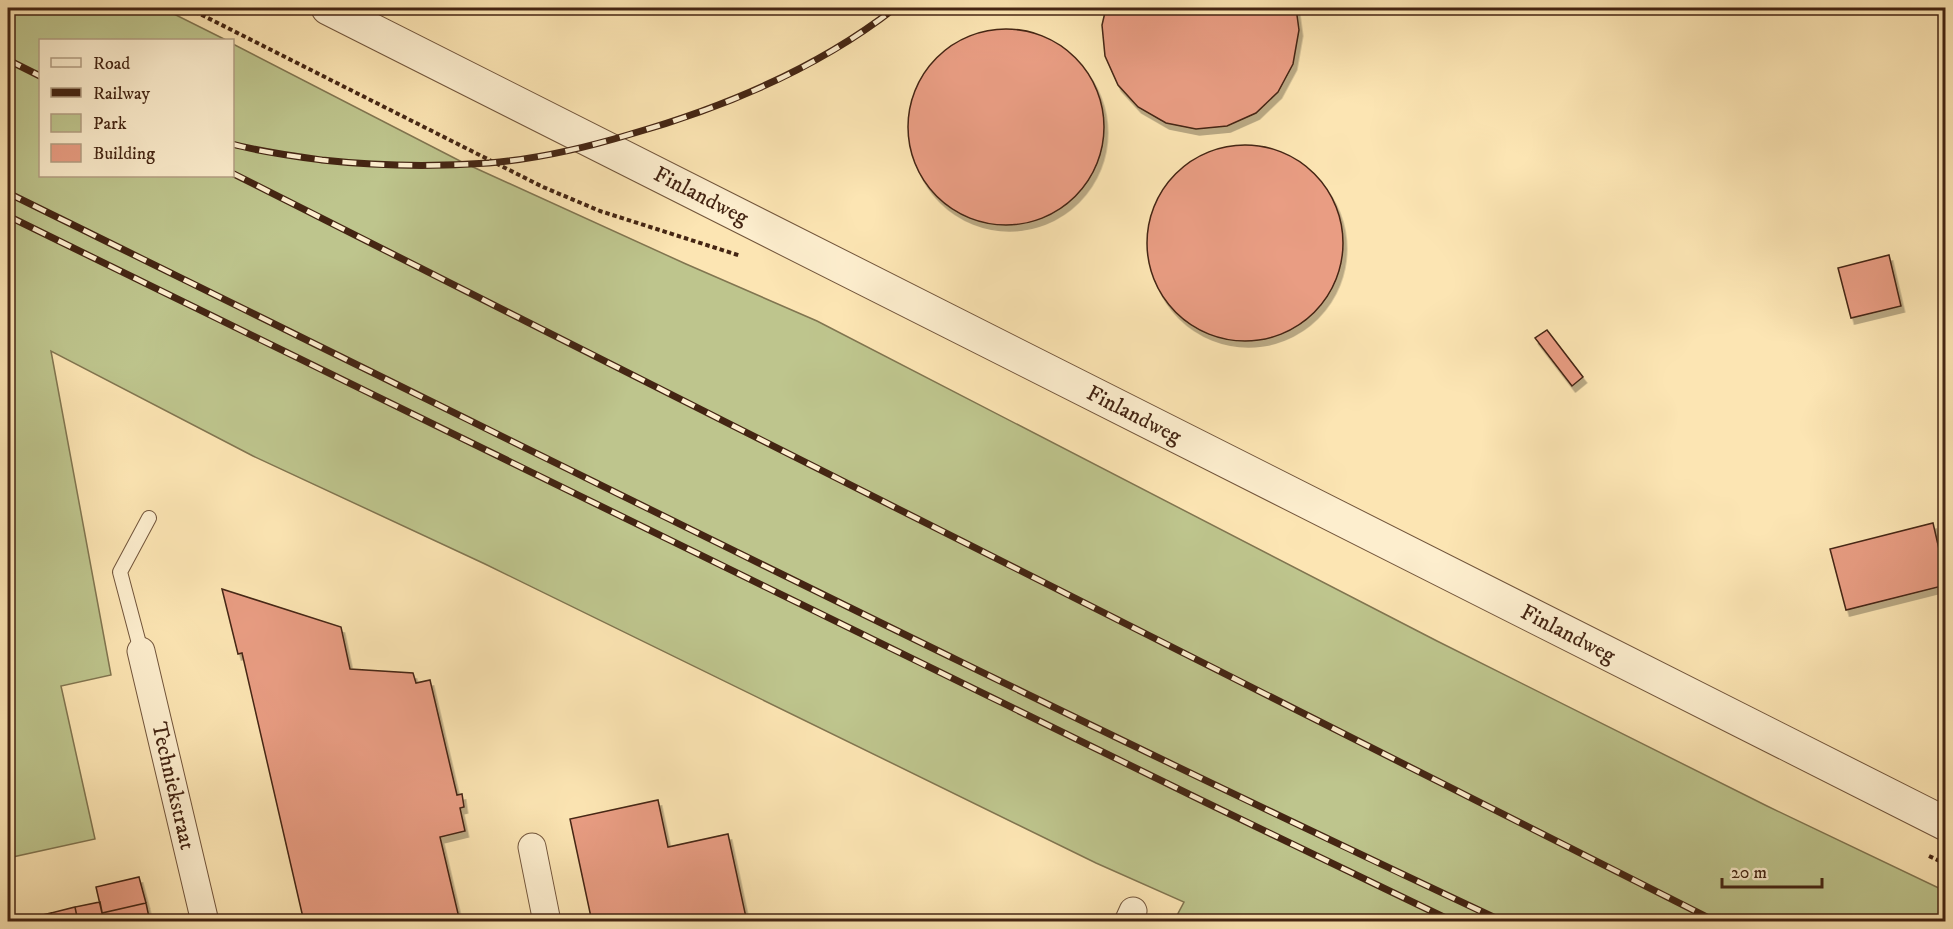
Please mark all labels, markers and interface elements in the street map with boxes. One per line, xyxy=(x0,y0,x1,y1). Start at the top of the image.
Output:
legend xyxy=(39,39,234,177)
text: Road xyxy=(93,53,130,75)
text: Railway xyxy=(93,83,151,105)
text: Park xyxy=(93,113,127,135)
text: Building xyxy=(93,143,155,165)
street label: Finlandweg xyxy=(649,161,753,231)
street label: Finlandweg xyxy=(1082,380,1186,450)
street label: Finlandweg xyxy=(1516,599,1620,669)
street label: Techniekstraat xyxy=(145,720,201,852)
scale bar xyxy=(1722,851,1822,889)
text: 20 m xyxy=(1731,862,1767,884)

